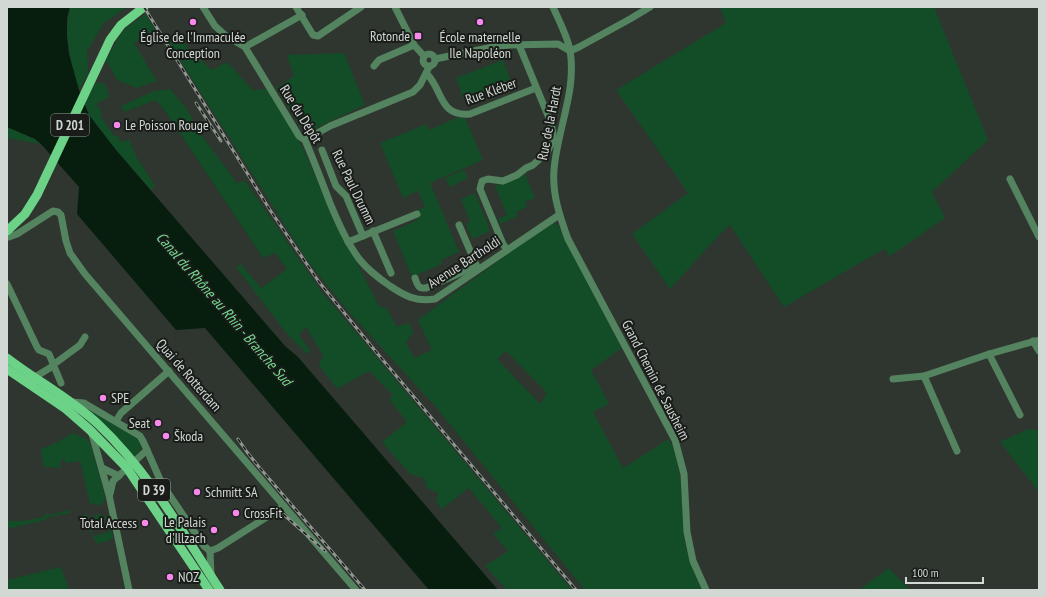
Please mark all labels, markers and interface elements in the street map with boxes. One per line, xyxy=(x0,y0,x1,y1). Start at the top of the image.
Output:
marker: Église de l'Immaculée Conception xyxy=(188,17,198,27)
marker: École maternelle Ile Napoléon xyxy=(475,17,485,27)
place label: Rotonde xyxy=(370,27,410,45)
place label: Église de l'Immaculée Conception xyxy=(140,28,246,62)
place label: École maternelle Ile Napoléon xyxy=(439,28,521,62)
marker: Rotonde xyxy=(413,31,423,41)
street label: Rue Kléber xyxy=(463,73,519,109)
street label: Rue du Dépôt xyxy=(276,81,326,147)
street label: Rue de la Hardt xyxy=(533,84,565,162)
road number: D 201 xyxy=(51,114,89,136)
place label: Le Poisson Rouge xyxy=(125,116,209,134)
marker: Le Poisson Rouge xyxy=(112,120,122,130)
street label: Rue Paul Drumm xyxy=(328,147,380,227)
water label: Canal du Rhône au Rhin - Branche Sud xyxy=(152,228,298,391)
street label: Avenue Bartholdi xyxy=(424,232,504,292)
street label: Grand Chemin de Sausheim xyxy=(618,317,694,443)
street label: Quai de Rotterdam xyxy=(153,335,225,415)
place label: SPE xyxy=(111,389,129,407)
marker: SPE xyxy=(98,393,108,403)
place label: Seat xyxy=(129,414,150,432)
marker: Seat xyxy=(153,418,163,428)
place label: Škoda xyxy=(174,427,203,445)
marker: Škoda xyxy=(161,431,171,441)
road number: D 39 xyxy=(138,479,170,501)
place label: Schmitt SA xyxy=(205,483,258,501)
marker: Schmitt SA xyxy=(192,487,202,497)
place label: CrossFit xyxy=(244,504,282,522)
marker: CrossFit xyxy=(231,508,241,518)
place label: Le Palais d'Illzach xyxy=(164,513,206,547)
place label: Total Access xyxy=(80,514,137,532)
marker: Total Access xyxy=(140,518,150,528)
marker: Le Palais d'Illzach xyxy=(209,525,219,535)
scale bar xyxy=(906,559,983,585)
text: 100 m xyxy=(912,565,939,580)
place label: NOZ xyxy=(178,568,199,586)
marker: NOZ xyxy=(165,572,175,582)

